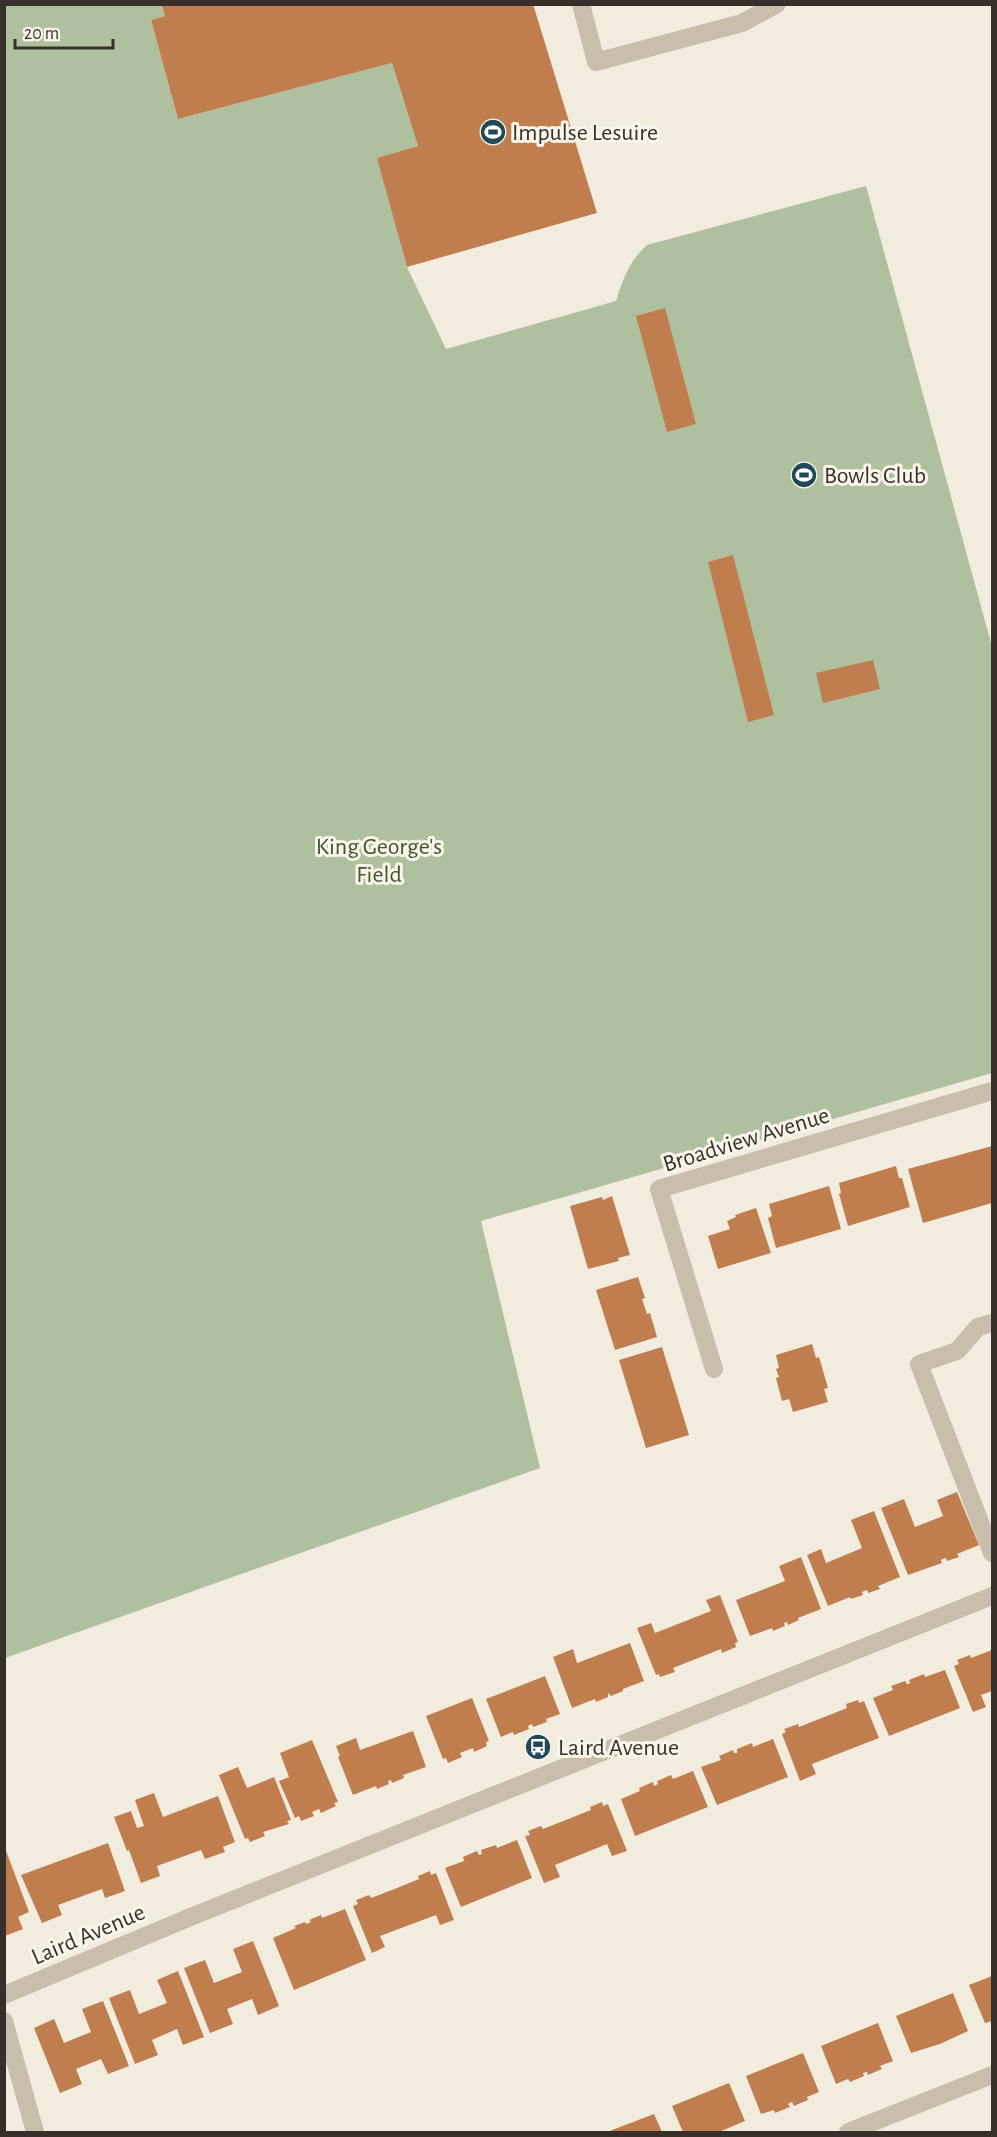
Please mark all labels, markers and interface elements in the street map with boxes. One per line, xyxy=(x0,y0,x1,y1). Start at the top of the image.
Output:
scale bar xyxy=(15,12,112,50)
text: 20 m xyxy=(24,25,59,43)
sports icon: Impulse Lesuire xyxy=(478,117,508,147)
place label: Impulse Lesuire xyxy=(512,121,658,145)
sports icon: Bowls Club xyxy=(789,460,819,490)
place label: Bowls Club xyxy=(824,464,926,488)
park label: King George's Field xyxy=(316,835,442,887)
street label: Broadview Avenue xyxy=(660,1103,832,1177)
bus stop icon: Laird Avenue xyxy=(523,1732,553,1762)
place label: Laird Avenue xyxy=(558,1736,679,1760)
street label: Laird Avenue xyxy=(28,1900,149,1970)

